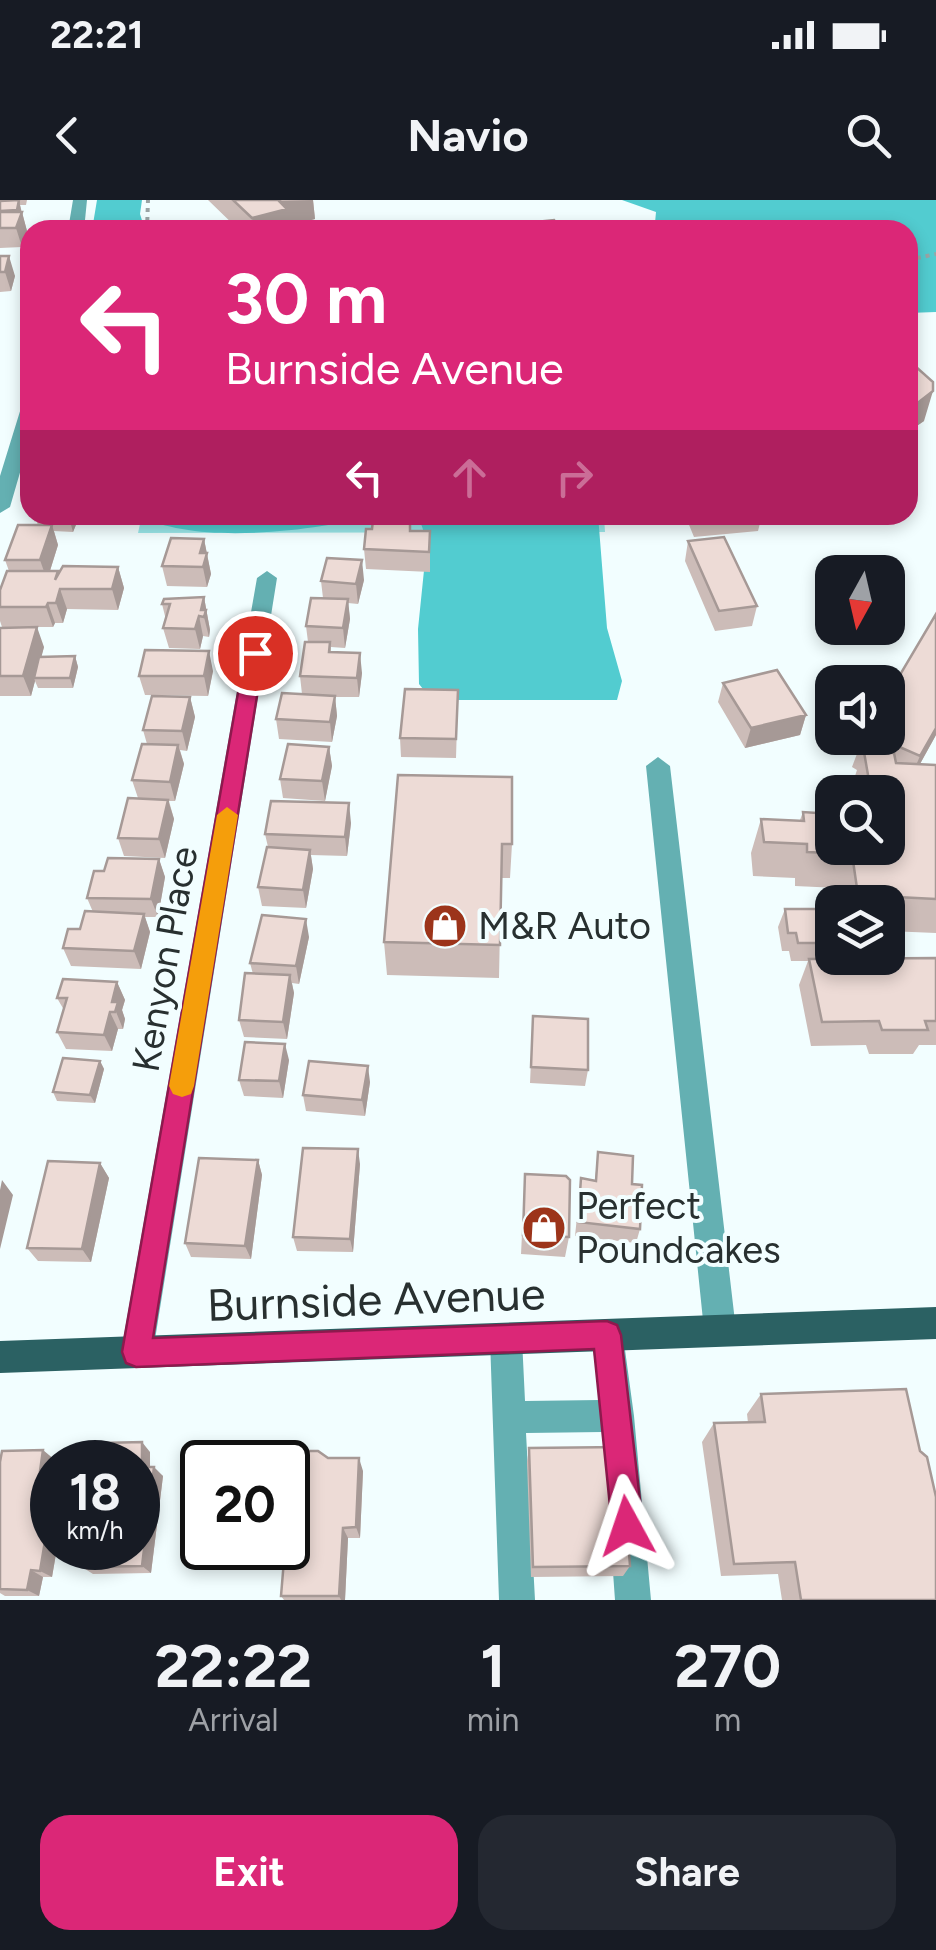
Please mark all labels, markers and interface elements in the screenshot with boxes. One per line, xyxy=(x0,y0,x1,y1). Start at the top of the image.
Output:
text: 22:21 xyxy=(50,12,143,58)
icon: back xyxy=(40,108,95,163)
text: Navio xyxy=(407,108,529,162)
icon: search xyxy=(841,108,896,163)
text: 30 m xyxy=(225,256,387,341)
icon: left xyxy=(60,260,190,390)
text: Burnside Avenue xyxy=(225,341,564,395)
icon: left xyxy=(337,450,392,505)
icon: ahead xyxy=(442,450,497,505)
icon: right xyxy=(547,450,602,505)
north arrow xyxy=(815,555,905,645)
map controls xyxy=(815,555,905,975)
pin xyxy=(213,611,298,696)
icon: arrive xyxy=(228,626,283,681)
button: sound xyxy=(815,665,905,755)
button: search xyxy=(815,775,905,865)
street label: Kenyon Place xyxy=(123,843,207,1075)
button: layers xyxy=(815,885,905,975)
shop icon: M&R Auto xyxy=(422,903,468,949)
place label: M&R Auto xyxy=(478,903,651,949)
place label: Perfect Poundcakes xyxy=(576,1183,781,1273)
shop icon: Perfect Poundcakes xyxy=(521,1205,567,1251)
street label: Burnside Avenue xyxy=(206,1266,546,1332)
speed limit sign: 20 xyxy=(180,1440,310,1570)
text: 18 xyxy=(69,1462,121,1523)
position arrow xyxy=(575,1474,679,1578)
text: km/h xyxy=(66,1515,124,1545)
text: 22:22 xyxy=(155,1630,312,1702)
text: 1 xyxy=(480,1630,506,1702)
text: 270 xyxy=(674,1630,781,1702)
text: Arrival xyxy=(188,1701,279,1739)
text: min xyxy=(467,1701,519,1739)
text: m xyxy=(714,1701,741,1739)
button: Exit xyxy=(40,1815,458,1930)
button: Share xyxy=(478,1815,896,1930)

